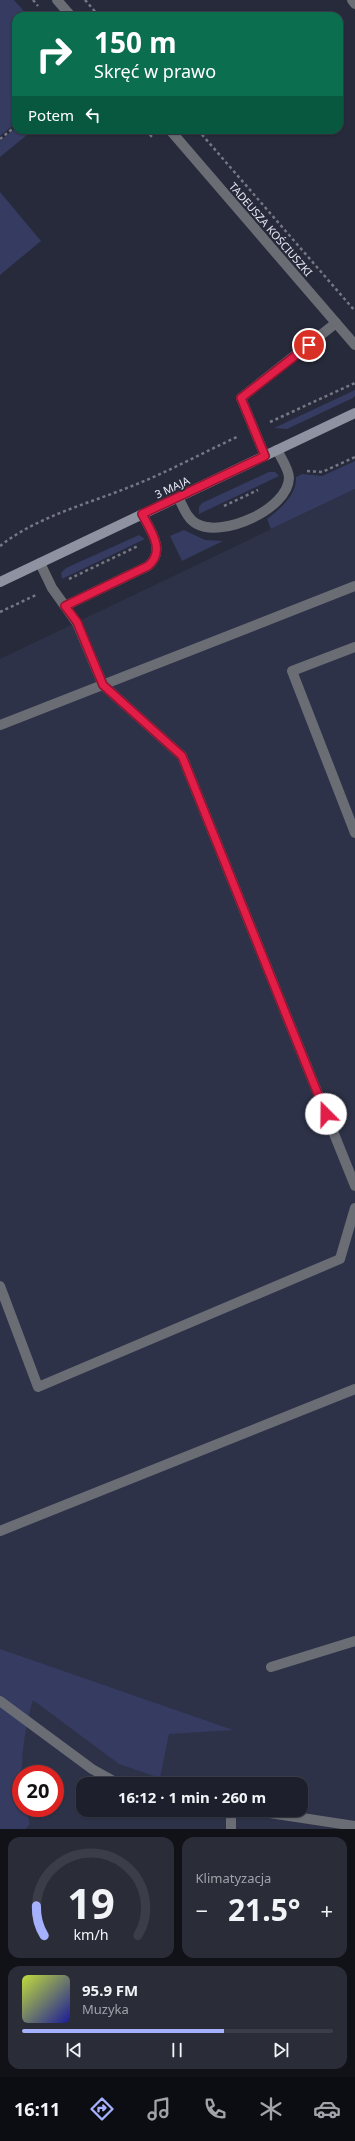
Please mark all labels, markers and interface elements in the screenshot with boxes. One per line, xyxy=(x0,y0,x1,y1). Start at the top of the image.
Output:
text: 150 m xyxy=(94,23,177,61)
icon: right xyxy=(28,28,80,80)
text: Skręć w prawo xyxy=(94,59,216,83)
icon: left xyxy=(82,104,104,126)
text: Potem xyxy=(28,105,74,125)
street label: TADEUSZA KOŚCIUSZKI xyxy=(226,179,316,279)
pin xyxy=(292,328,326,362)
icon: arrive xyxy=(298,334,320,356)
street label: 3 MAJA xyxy=(152,472,193,502)
position arrow xyxy=(305,1093,347,1135)
speed limit sign: 20 xyxy=(12,1765,64,1817)
text: 16:12 · 1 min · 260 m xyxy=(118,1787,266,1807)
text: Klimatyzacja xyxy=(196,1869,271,1887)
text: 19 xyxy=(67,1874,115,1930)
text: 21.5° xyxy=(228,1889,301,1930)
text: − xyxy=(196,1895,208,1925)
text: + xyxy=(320,1895,333,1925)
text: km/h xyxy=(73,1924,108,1943)
text: 95.9 FM xyxy=(82,1980,138,2000)
text: Muzyka xyxy=(82,2000,129,2018)
icon: previous xyxy=(63,2039,85,2061)
icon: pause xyxy=(166,2039,188,2061)
icon: next xyxy=(270,2039,292,2061)
icon: directions xyxy=(88,2095,116,2123)
icon: music xyxy=(145,2095,173,2123)
icon: phone xyxy=(201,2095,229,2123)
icon: climate xyxy=(257,2095,285,2123)
icon: car xyxy=(313,2095,341,2123)
text: 16:11 xyxy=(14,2097,60,2121)

